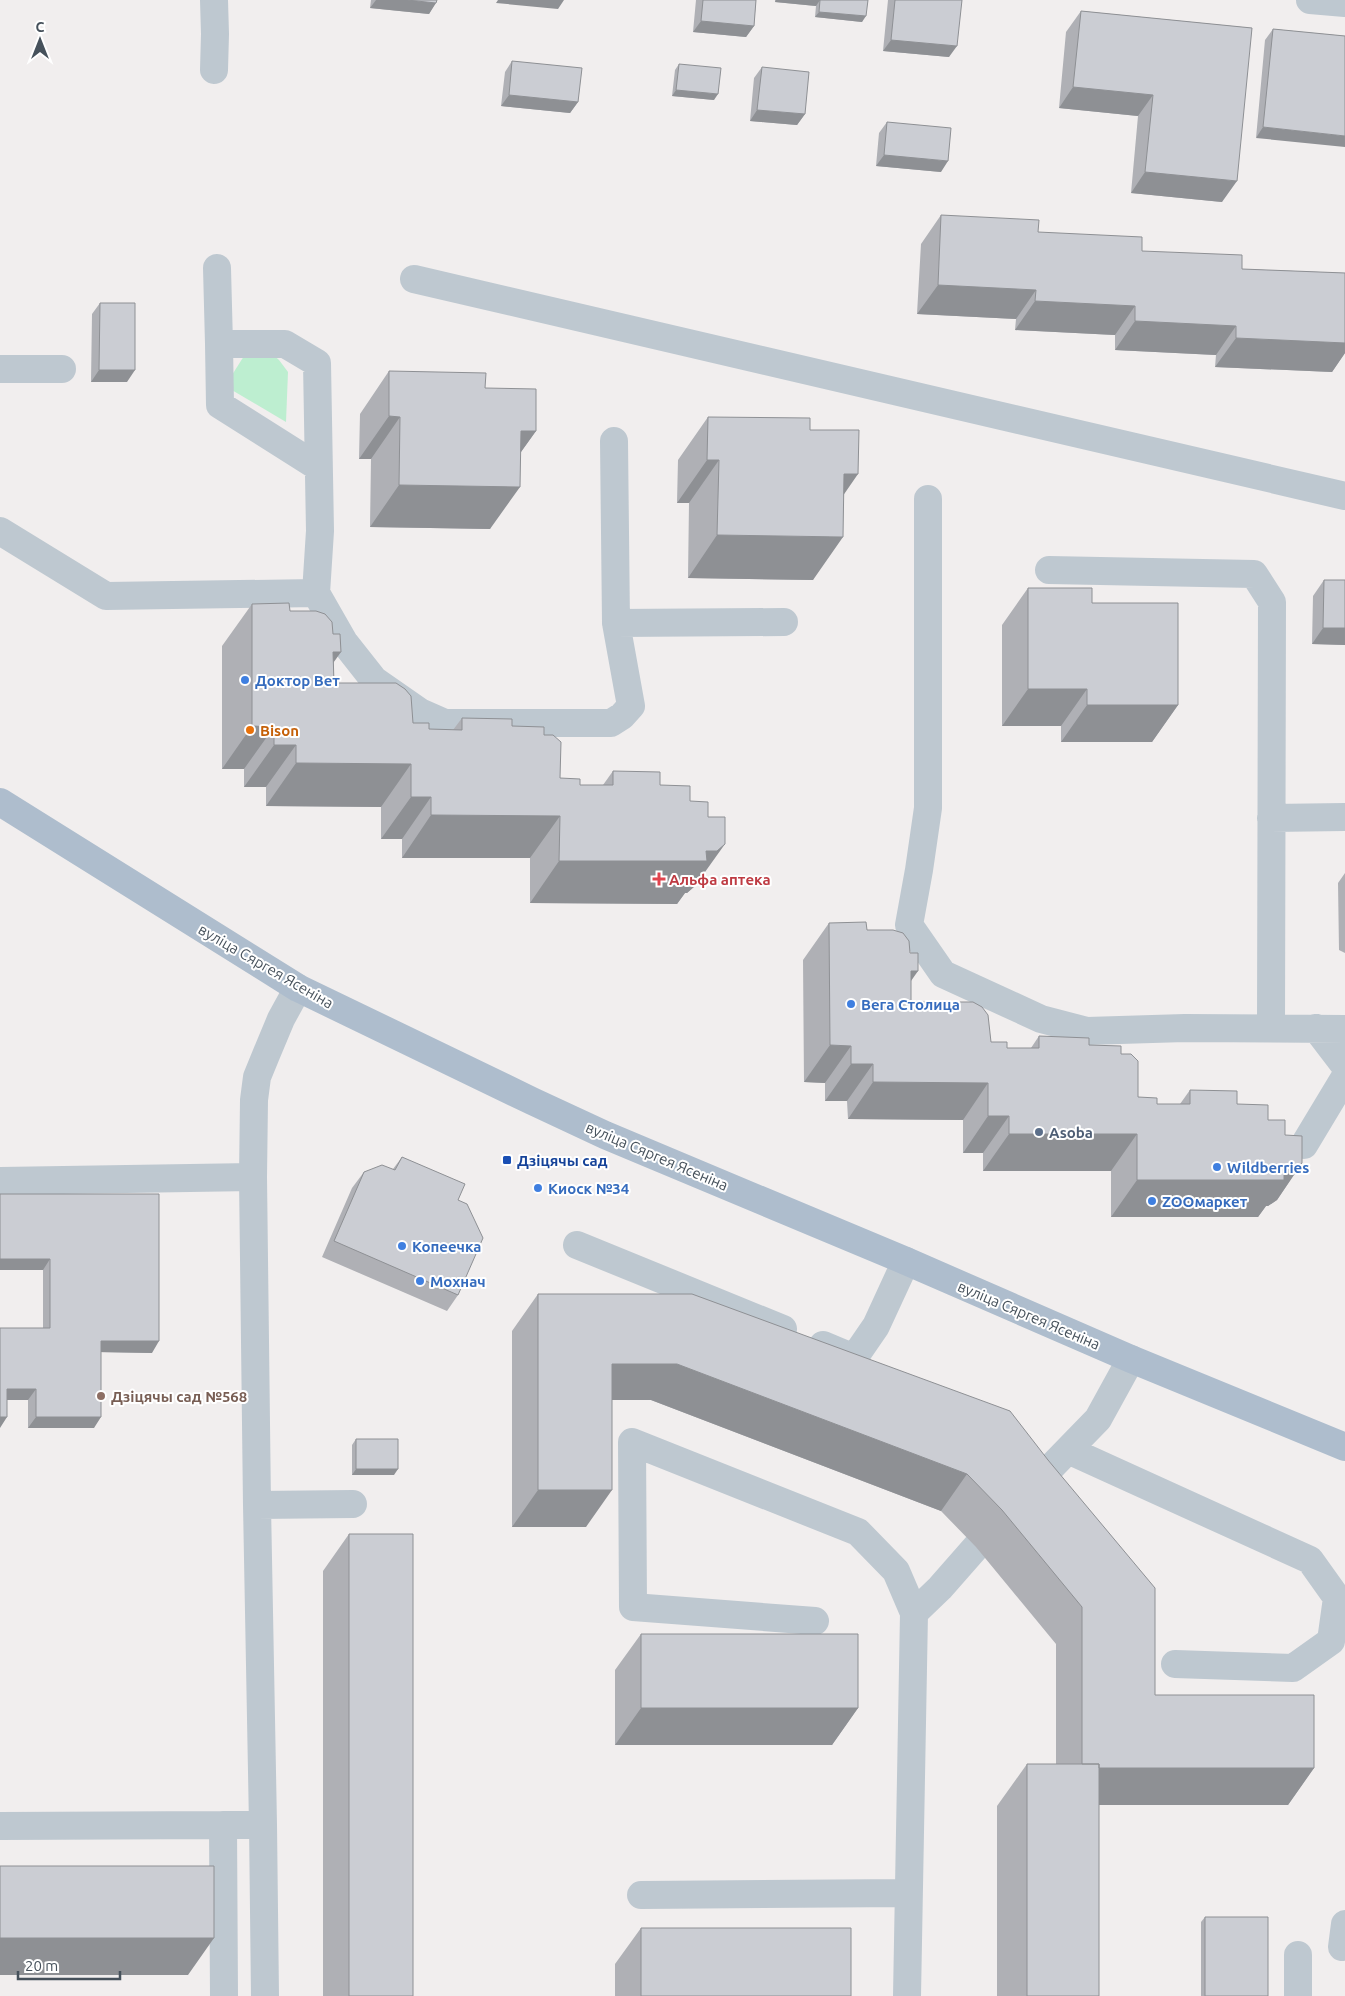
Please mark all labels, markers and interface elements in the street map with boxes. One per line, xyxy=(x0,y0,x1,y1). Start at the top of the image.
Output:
north arrow xyxy=(15,15,65,65)
text: С xyxy=(36,19,45,35)
place label: Доктор Вет xyxy=(255,672,340,689)
marker: Доктор Вет xyxy=(239,674,251,686)
place label: Bison xyxy=(260,722,299,739)
marker: Bison xyxy=(244,724,256,736)
place label: Альфа аптека xyxy=(669,871,771,888)
marker: Альфа аптека xyxy=(653,873,665,885)
street label: вуліца Сяргея Ясеніна xyxy=(196,920,336,1012)
place label: Вега Столица xyxy=(861,996,960,1013)
marker: Вега Столица xyxy=(845,998,857,1010)
street label: вуліца Сяргея Ясеніна xyxy=(583,1118,731,1194)
place label: Asoba xyxy=(1049,1124,1093,1141)
marker: Asoba xyxy=(1033,1126,1045,1138)
place label: Дзіцячы сад xyxy=(517,1152,608,1169)
marker: Дзіцячы сад xyxy=(501,1154,513,1166)
place label: Wildberries xyxy=(1227,1159,1309,1176)
marker: Wildberries xyxy=(1211,1161,1223,1173)
place label: Киоск №34 xyxy=(548,1180,629,1197)
marker: Киоск №34 xyxy=(532,1182,544,1194)
place label: ZOOмаркет xyxy=(1162,1193,1248,1210)
marker: ZOOмаркет xyxy=(1146,1195,1158,1207)
place label: Копеечка xyxy=(412,1238,482,1255)
marker: Копеечка xyxy=(396,1240,408,1252)
place label: Мохнач xyxy=(430,1273,486,1290)
marker: Мохнач xyxy=(414,1275,426,1287)
street label: вуліца Сяргея Ясеніна xyxy=(955,1277,1103,1353)
place label: Дзіцячы сад №568 xyxy=(111,1388,247,1405)
marker: Дзіцячы сад №568 xyxy=(95,1390,107,1402)
scale bar xyxy=(18,1948,120,1980)
text: 20 m xyxy=(25,1957,58,1974)

